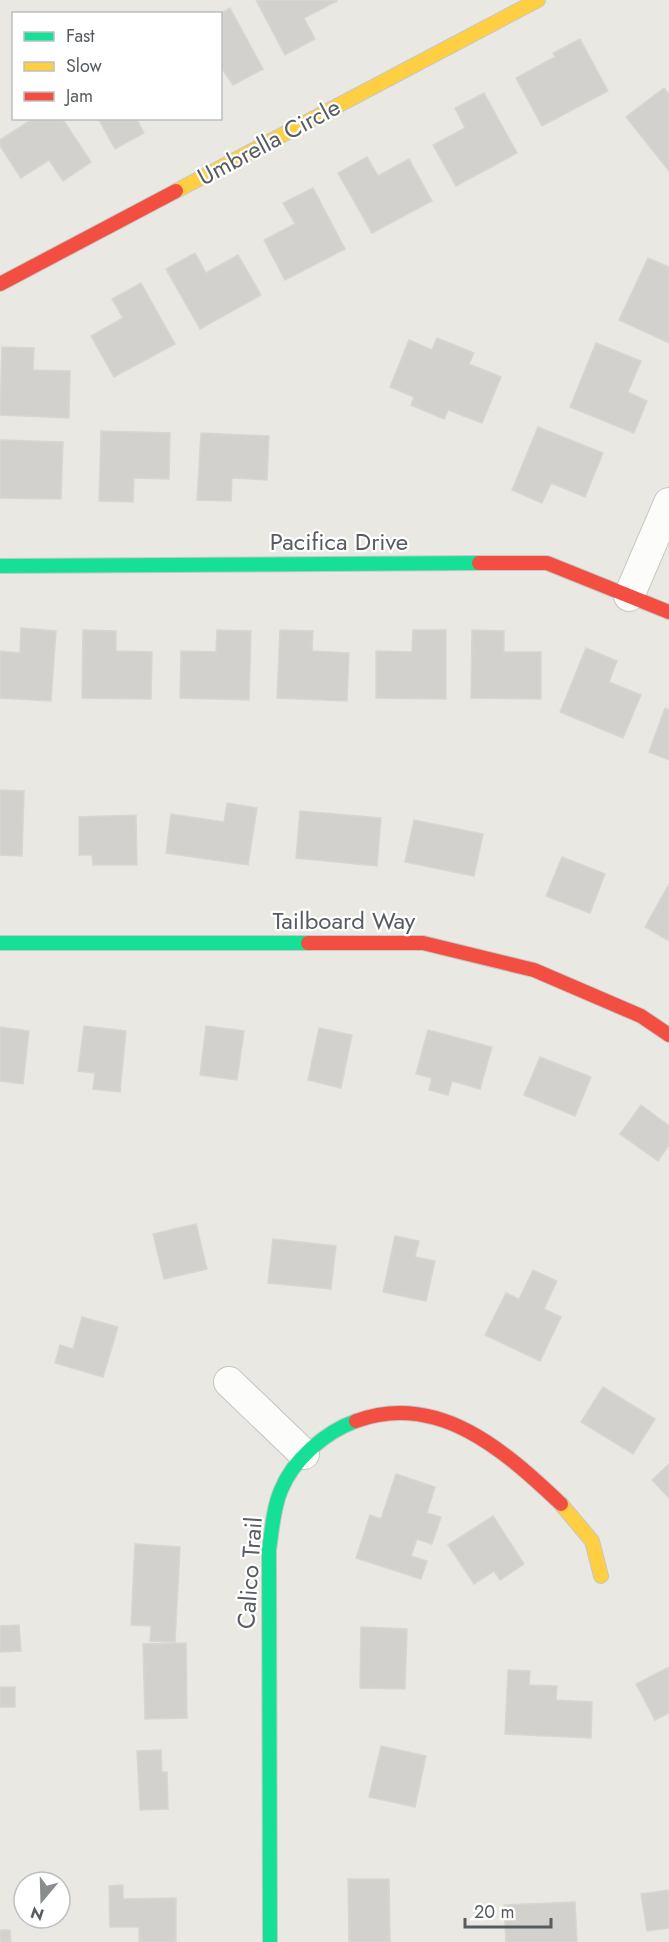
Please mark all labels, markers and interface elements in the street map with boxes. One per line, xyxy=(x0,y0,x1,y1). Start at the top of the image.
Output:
legend xyxy=(12,12,222,120)
text: Fast xyxy=(66,23,95,49)
text: Slow xyxy=(66,53,103,79)
text: Jam xyxy=(64,83,93,109)
street label: Umbrella Circle xyxy=(191,89,346,194)
street label: Pacifica Drive xyxy=(270,524,408,559)
street label: Tailboard Way xyxy=(273,903,416,938)
street label: Calico Trail xyxy=(228,1516,271,1630)
north arrow xyxy=(12,1870,72,1930)
scale bar xyxy=(465,1891,550,1929)
text: 20 m xyxy=(474,1899,514,1925)
text: N xyxy=(28,1901,47,1927)

